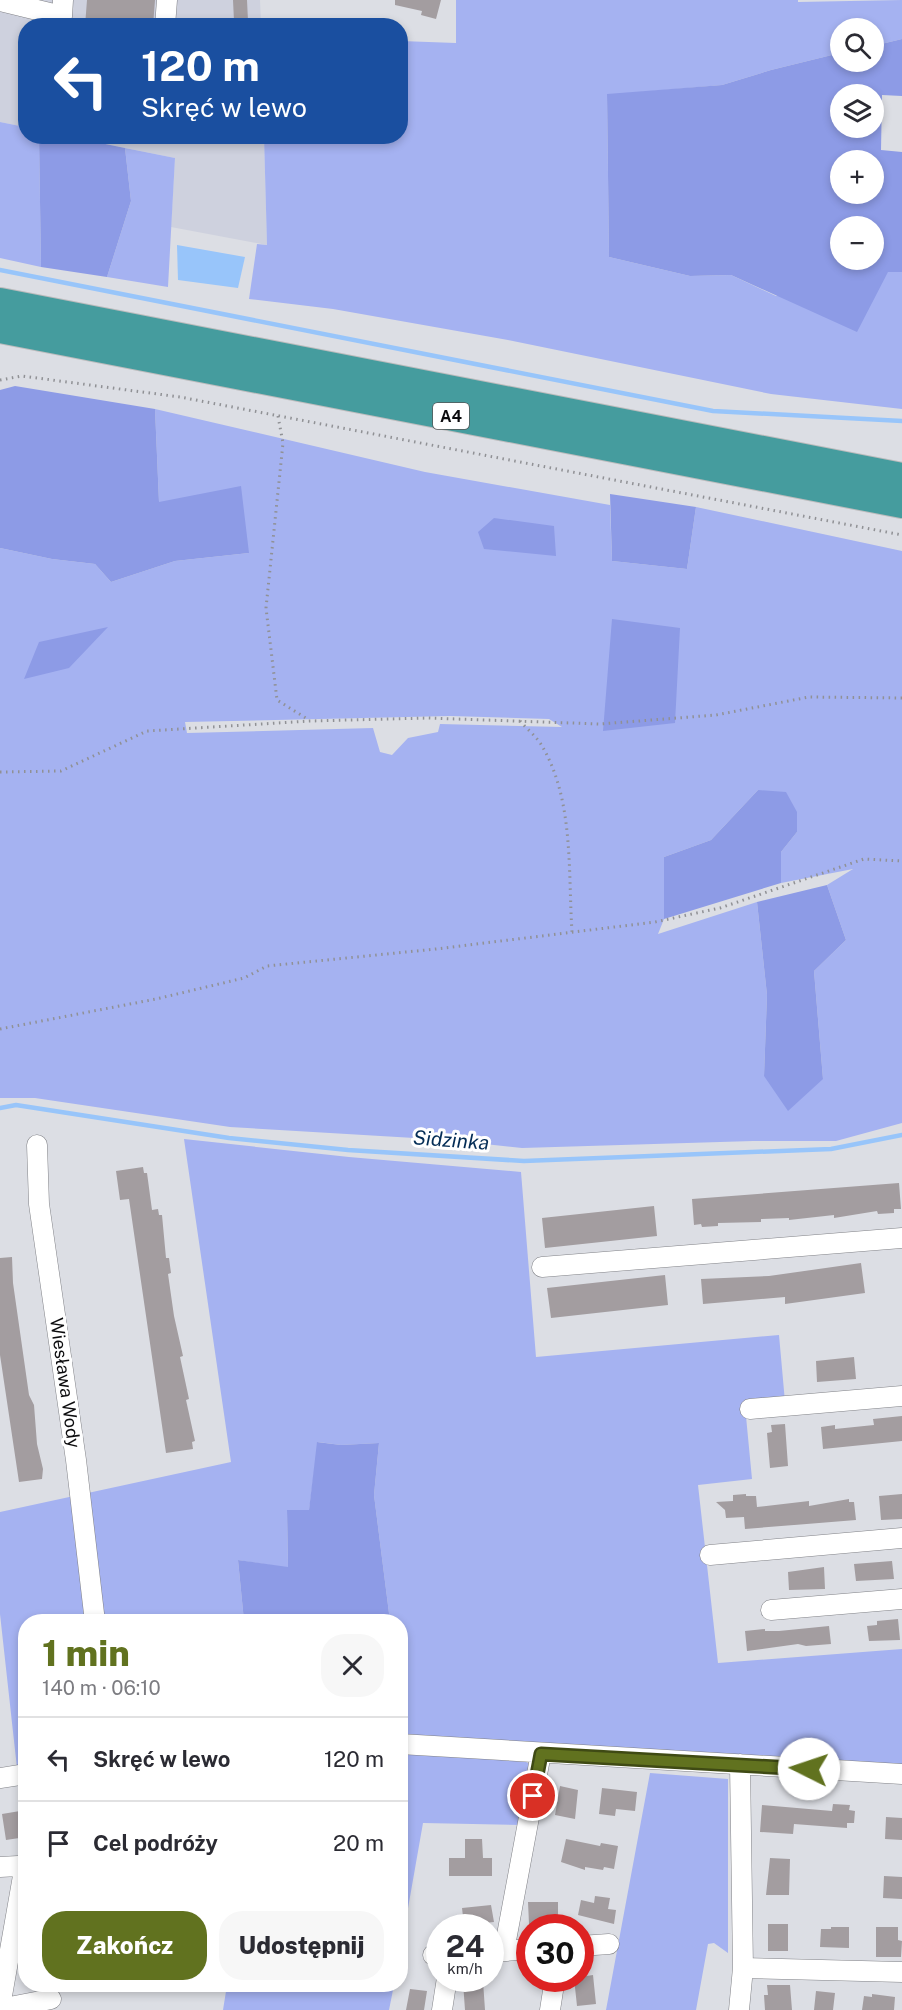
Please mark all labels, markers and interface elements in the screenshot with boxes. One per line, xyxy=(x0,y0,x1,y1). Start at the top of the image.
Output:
map controls xyxy=(830,18,884,270)
button: search xyxy=(830,18,884,72)
text: 120 m xyxy=(141,41,260,90)
icon: left xyxy=(42,42,120,120)
button: layers xyxy=(830,84,884,138)
text: Skręć w lewo xyxy=(141,91,307,123)
button: + xyxy=(830,150,884,204)
button: − xyxy=(830,216,884,270)
road number: A4 xyxy=(433,403,469,429)
water label: Sidzinka xyxy=(412,1125,490,1155)
street label: Wiesława Wody xyxy=(46,1316,85,1450)
text: 1 min xyxy=(42,1632,130,1674)
button: close xyxy=(321,1634,384,1697)
text: 140 m · 06:10 xyxy=(42,1676,161,1700)
position arrow xyxy=(777,1737,841,1801)
icon: left xyxy=(42,1743,75,1776)
text: Skręć w lewo xyxy=(93,1746,230,1772)
text: 120 m xyxy=(324,1746,384,1772)
pin xyxy=(507,1770,558,1821)
icon: arrive xyxy=(516,1779,549,1812)
icon: arrive xyxy=(42,1827,75,1860)
text: Cel podróży xyxy=(93,1830,218,1856)
text: 20 m xyxy=(333,1830,384,1856)
button: Zakończ xyxy=(42,1911,207,1980)
button: Udostępnij xyxy=(219,1911,384,1980)
speed limit sign: 30 xyxy=(516,1914,594,1992)
text: 24 xyxy=(446,1928,484,1964)
text: km/h xyxy=(447,1960,483,1977)

